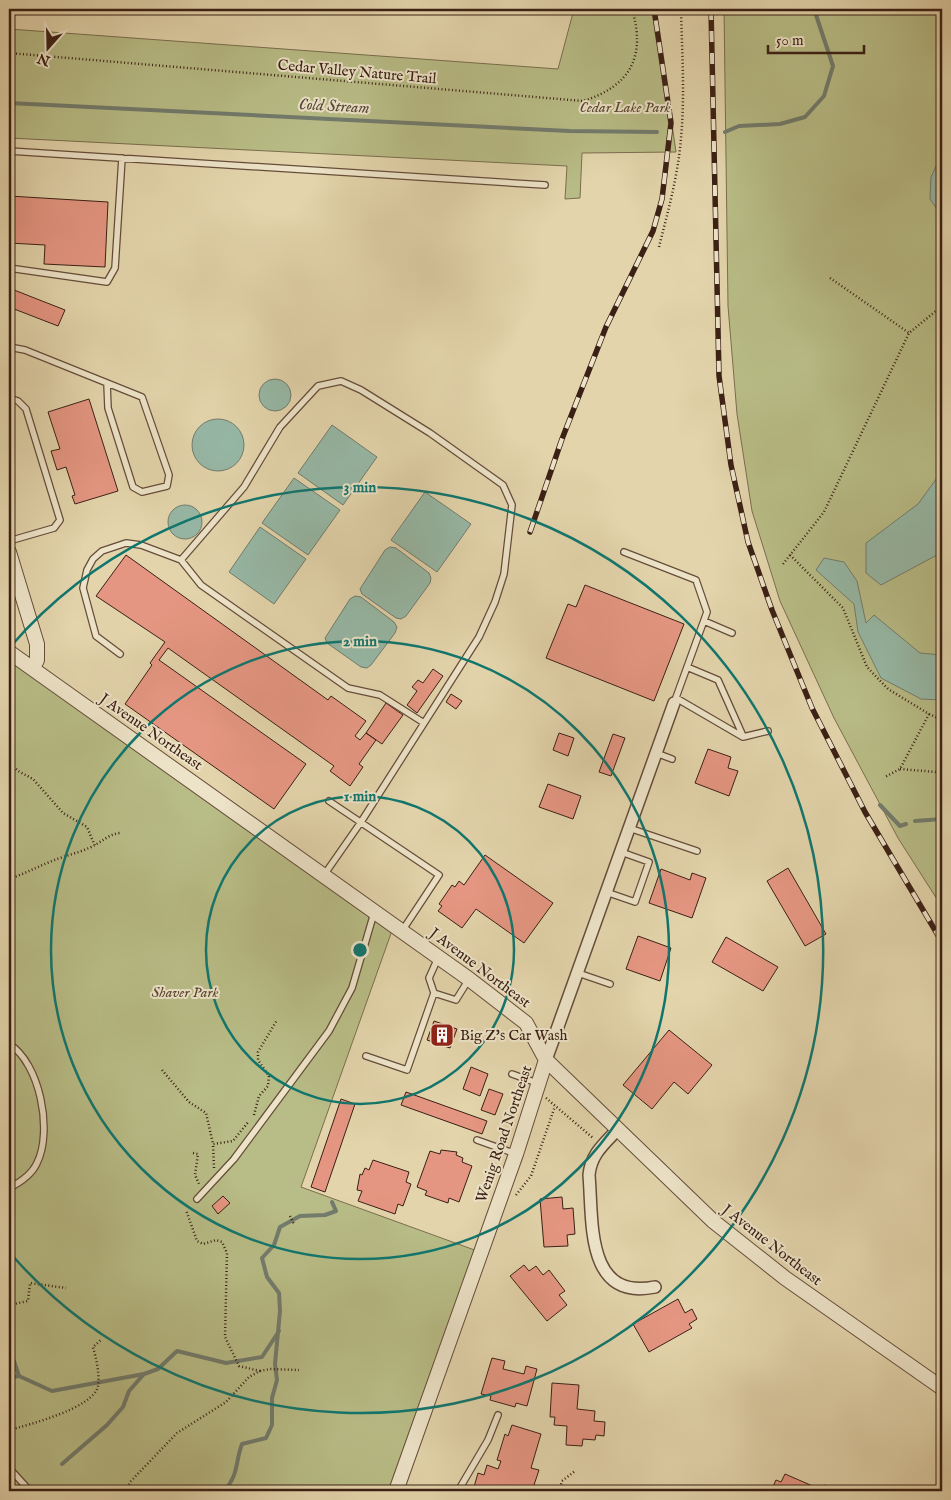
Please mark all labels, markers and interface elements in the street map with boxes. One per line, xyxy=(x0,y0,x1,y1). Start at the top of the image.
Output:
north arrow xyxy=(22,22,72,72)
scale bar xyxy=(768,22,865,54)
text: 50 m xyxy=(776,31,804,50)
text: N xyxy=(35,49,54,70)
street label: Cedar Valley Nature Trail xyxy=(277,56,438,88)
water label: Cold Stream xyxy=(298,95,370,119)
park label: Cedar Lake Park xyxy=(579,98,671,117)
text: 3 min xyxy=(344,478,376,497)
text: 2 min xyxy=(343,632,377,651)
street label: J Avenue Northeast xyxy=(94,688,206,775)
text: 1 min xyxy=(344,787,376,806)
street label: J Avenue Northeast xyxy=(424,923,534,1012)
centre of rings xyxy=(351,941,369,959)
park label: Shaver Park xyxy=(152,983,218,1002)
building icon: Big Z's Car Wash xyxy=(429,1022,455,1048)
place label: Big Z's Car Wash xyxy=(460,1026,568,1045)
street label: Wenig Road Northeast xyxy=(472,1063,536,1205)
street label: J Avenue Northeast xyxy=(717,1199,826,1290)

